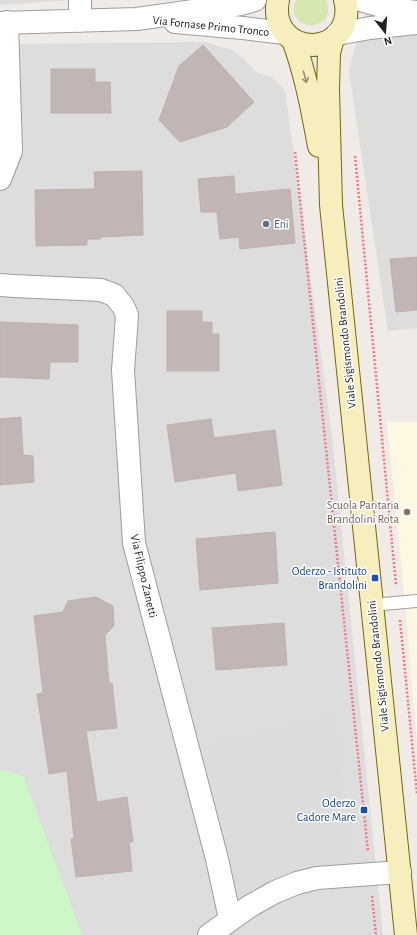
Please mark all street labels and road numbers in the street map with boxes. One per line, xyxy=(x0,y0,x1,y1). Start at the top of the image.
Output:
street label: Via Fornase Primo Tronco xyxy=(152,14,270,38)
street label: Viale Sigismondo Brandolini xyxy=(332,277,358,409)
street label: Via Filippo Zanetti xyxy=(129,533,159,619)
street label: Viale Sigismondo Brandolini xyxy=(365,600,391,732)

